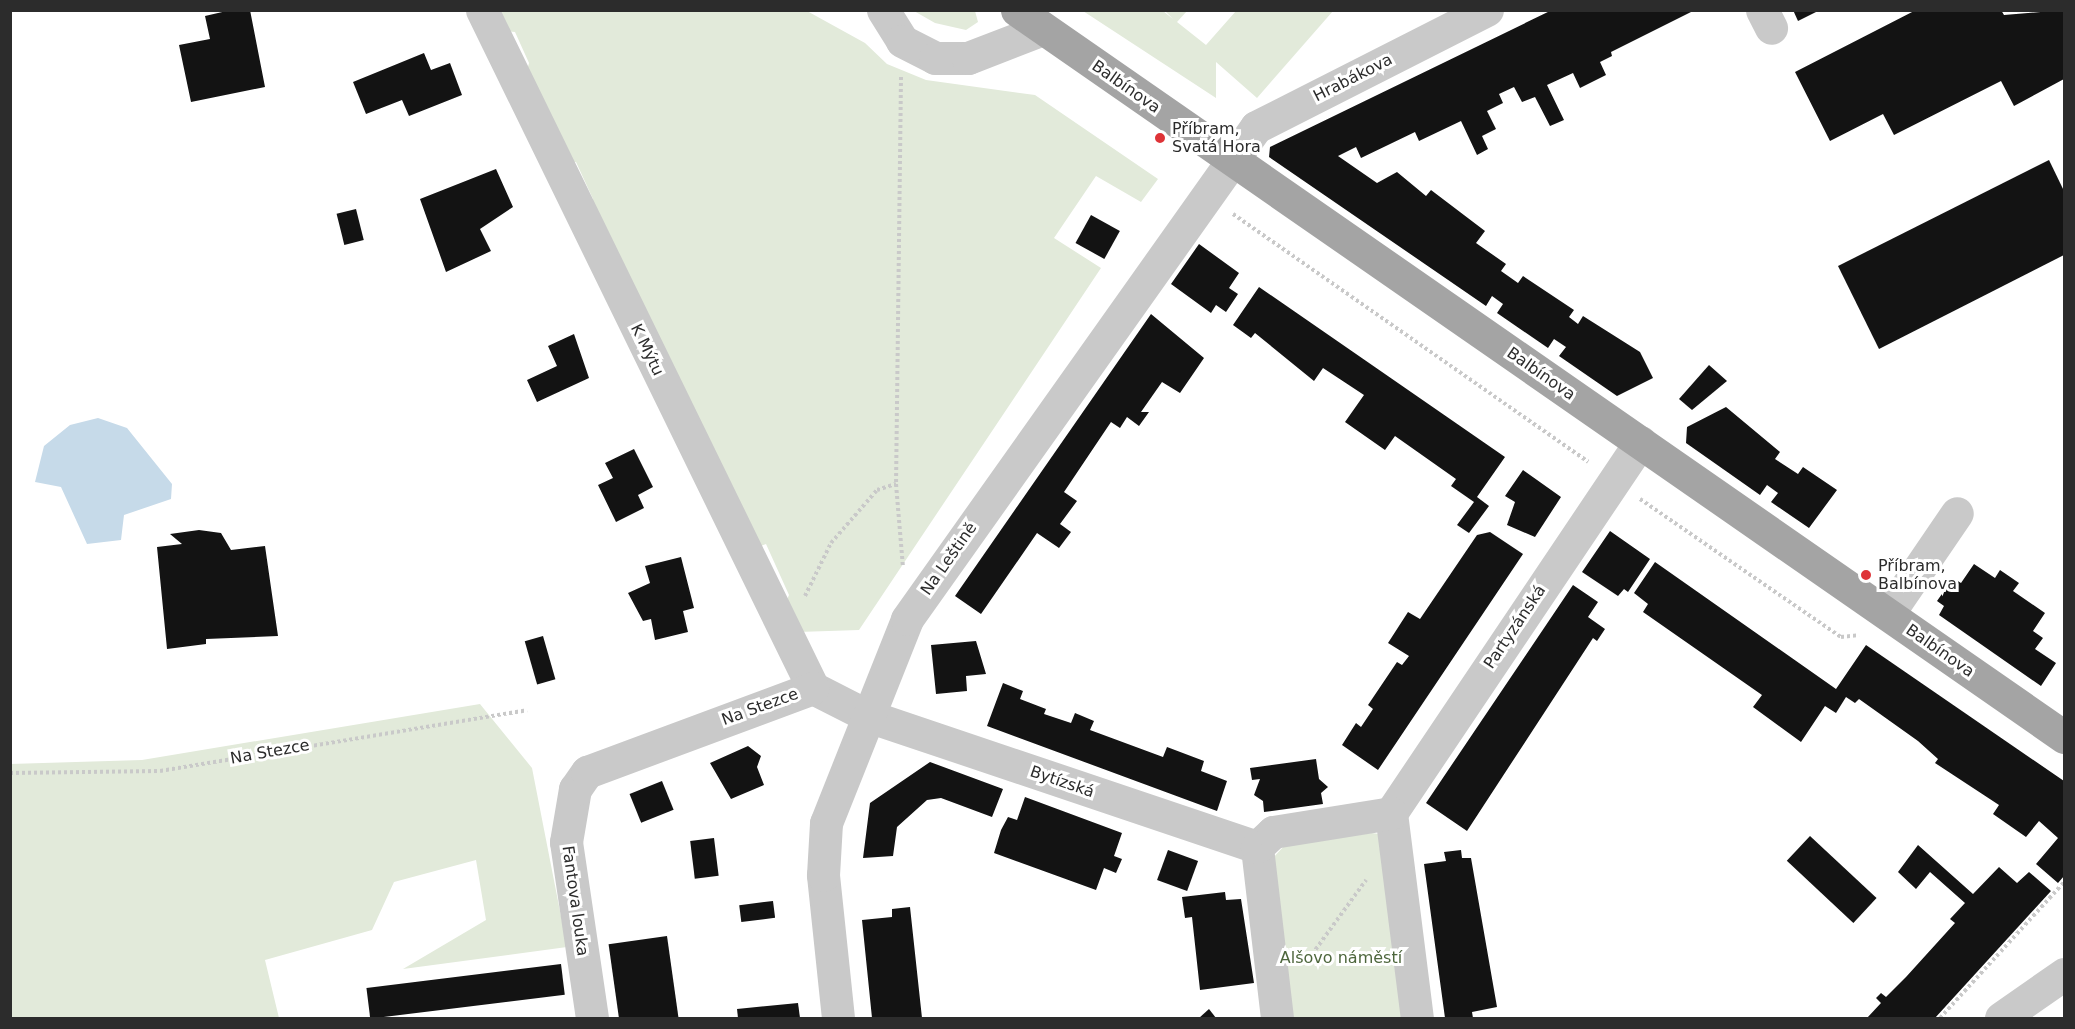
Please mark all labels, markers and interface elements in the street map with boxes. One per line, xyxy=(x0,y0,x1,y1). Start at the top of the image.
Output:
street label: Hrabákova xyxy=(1310,50,1396,106)
street label: Balbínova xyxy=(1088,56,1164,118)
place label: Příbram, Svatá Hora xyxy=(1172,119,1261,157)
marker: Příbram, Svatá Hora xyxy=(1153,131,1167,145)
street label: K Mýtu xyxy=(626,321,668,379)
street label: Balbínova xyxy=(1503,343,1579,405)
street label: Na Leštině xyxy=(917,519,981,599)
place label: Příbram, Balbínova xyxy=(1878,556,1957,594)
marker: Příbram, Balbínova xyxy=(1859,568,1873,582)
street label: Partyzánská xyxy=(1480,582,1550,672)
street label: Balbínova xyxy=(1902,620,1978,682)
street label: Na Stezce xyxy=(719,684,801,730)
street label: Na Stezce xyxy=(229,736,311,768)
street label: Bytízská xyxy=(1027,762,1097,802)
street label: Fantova louka xyxy=(558,845,592,957)
park label: Alšovo náměstí xyxy=(1280,948,1402,968)

